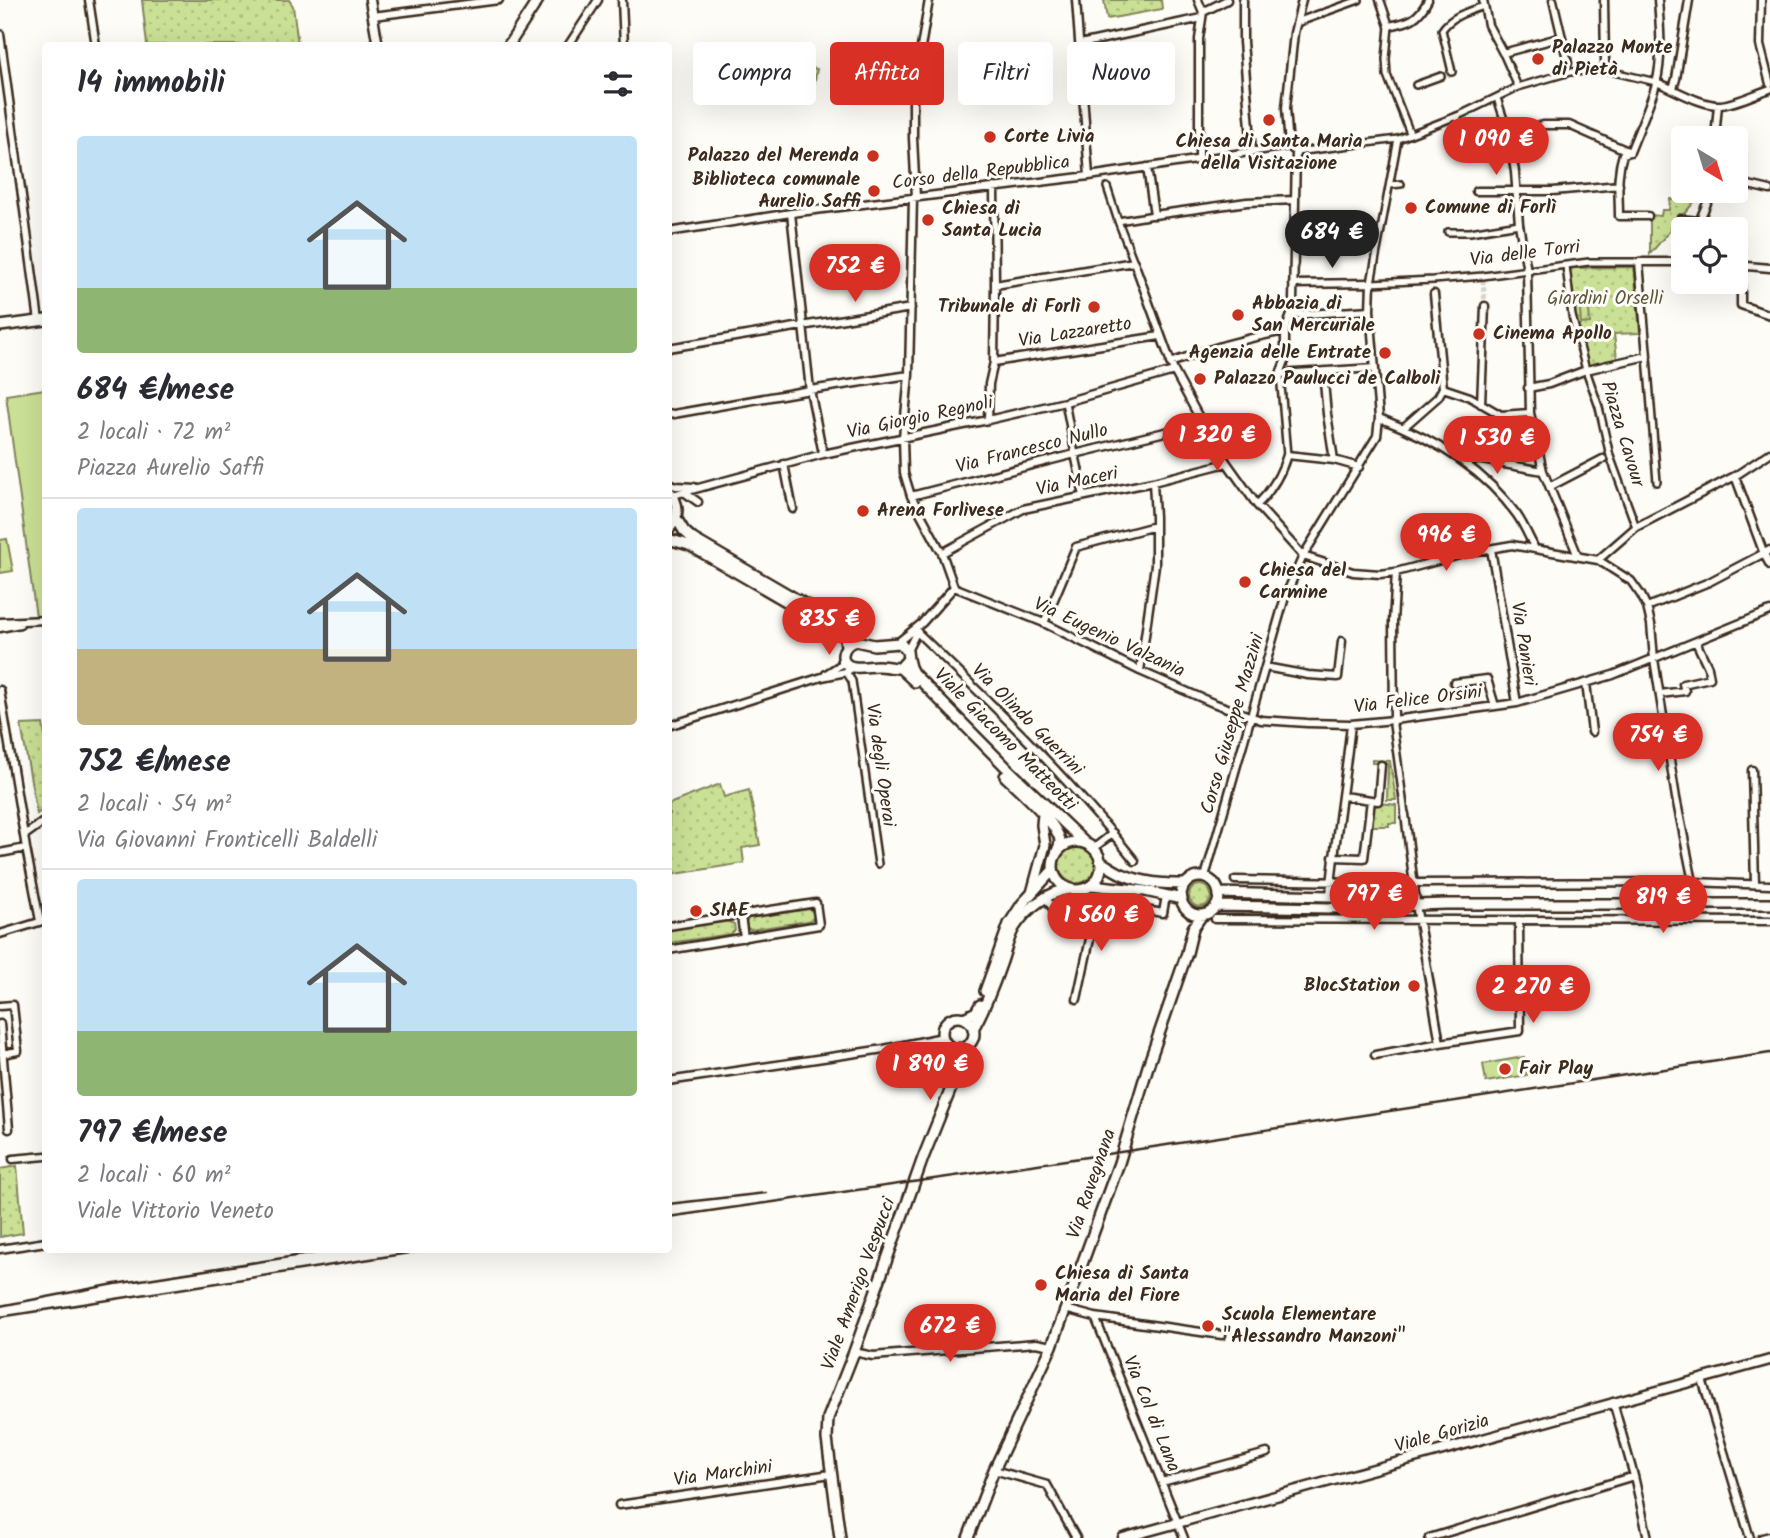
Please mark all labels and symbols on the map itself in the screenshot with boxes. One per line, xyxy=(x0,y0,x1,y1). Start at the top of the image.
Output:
place label: Palazzo Monte di Pietà xyxy=(1552,33,1672,85)
marker: Palazzo Monte di Pietà xyxy=(1530,51,1546,67)
marker: Chiesa di Santa Maria della Visitazione xyxy=(1261,112,1277,128)
pin: 1 090 € xyxy=(1431,118,1561,177)
place label: Corte Livia xyxy=(1004,122,1095,152)
north arrow xyxy=(1671,126,1748,203)
place label: Chiesa di Santa Maria della Visitazione xyxy=(1176,127,1363,179)
marker: Corte Livia xyxy=(982,129,998,145)
place label: Palazzo del Merenda xyxy=(688,141,859,171)
street label: Corso della Repubblica xyxy=(890,147,1072,199)
marker: Palazzo del Merenda xyxy=(865,148,881,164)
place label: Biblioteca comunale Aurelio Saffi xyxy=(692,165,861,217)
marker: Biblioteca comunale Aurelio Saffi xyxy=(866,183,882,199)
place label: Comune di Forlì xyxy=(1425,193,1557,223)
place label: Chiesa di Santa Lucia xyxy=(942,194,1042,246)
marker: Comune di Forlì xyxy=(1403,200,1419,216)
pin: 684 € xyxy=(1283,210,1381,270)
marker: Chiesa di Santa Lucia xyxy=(920,212,936,228)
street label: Via delle Torri xyxy=(1468,232,1583,276)
pin: 752 € xyxy=(806,244,904,304)
park label: Giardini Orselli xyxy=(1547,284,1664,314)
place label: Abbazia di San Mercuriale xyxy=(1252,289,1375,341)
place label: Tribunale di Forlì xyxy=(938,292,1081,322)
marker: Tribunale di Forlì xyxy=(1086,299,1102,315)
marker: Abbazia di San Mercuriale xyxy=(1230,307,1246,323)
street label: Via Lazzaretto xyxy=(1016,309,1134,357)
place label: Cinema Apollo xyxy=(1493,319,1612,349)
marker: Cinema Apollo xyxy=(1471,326,1487,342)
place label: Agenzia delle Entrate xyxy=(1189,338,1371,368)
marker: Agenzia delle Entrate xyxy=(1377,345,1393,361)
place label: Palazzo Paulucci de Calboli xyxy=(1214,364,1441,394)
marker: Palazzo Paulucci de Calboli xyxy=(1192,371,1208,387)
street label: Piazza Cavour xyxy=(1592,377,1653,492)
street label: Via Giorgio Regnoli xyxy=(844,388,997,448)
pin: 1 320 € xyxy=(1152,414,1282,473)
street label: Via Francesco Nullo xyxy=(953,416,1111,482)
pin: 1 530 € xyxy=(1432,416,1562,476)
street label: Via Maceri xyxy=(1033,458,1122,505)
place label: Arena Forlivese xyxy=(877,496,1004,526)
marker: Arena Forlivese xyxy=(855,503,871,519)
pin: 996 € xyxy=(1397,514,1495,573)
place label: Chiesa del Carmine xyxy=(1259,556,1347,608)
marker: Chiesa del Carmine xyxy=(1237,574,1253,590)
street label: Via Eugenio Valzania xyxy=(1028,590,1190,686)
pin: 835 € xyxy=(780,598,878,657)
street label: Via Panieri xyxy=(1502,600,1545,689)
street label: Corso Giuseppe Mazzini xyxy=(1193,629,1274,818)
street label: Via Olindo Guerrini xyxy=(964,657,1091,784)
street label: Viale Giacomo Matteotti xyxy=(926,661,1085,820)
street label: Via Felice Orsini xyxy=(1352,677,1485,723)
street label: Via degli Operai xyxy=(857,702,904,830)
pin: 754 € xyxy=(1609,714,1707,773)
pin: 797 € xyxy=(1325,872,1423,932)
pin: 819 € xyxy=(1614,876,1712,935)
pin: 1 560 € xyxy=(1036,894,1166,953)
place label: SIAE xyxy=(710,896,750,926)
marker: SIAE xyxy=(688,903,704,919)
pin: 2 270 € xyxy=(1468,965,1598,1025)
place label: BlocStation xyxy=(1304,971,1400,1001)
marker: BlocStation xyxy=(1406,978,1422,994)
pin: 1 890 € xyxy=(865,1042,995,1102)
place label: Fair Play xyxy=(1519,1054,1593,1084)
marker: Fair Play xyxy=(1497,1061,1513,1077)
street label: Via Ravegnana xyxy=(1059,1125,1125,1243)
street label: Viale Amerigo Vespucci xyxy=(814,1192,905,1375)
place label: Chiesa di Santa Maria del Fiore xyxy=(1055,1259,1189,1311)
marker: Chiesa di Santa Maria del Fiore xyxy=(1033,1277,1049,1293)
place label: Scuola Elementare "Alessandro Manzoni" xyxy=(1222,1300,1406,1352)
pin: 672 € xyxy=(901,1304,999,1364)
marker: Scuola Elementare "Alessandro Manzoni" xyxy=(1200,1318,1216,1334)
street label: Via Col di Lana xyxy=(1114,1351,1188,1477)
street label: Viale Gorizia xyxy=(1391,1406,1493,1462)
street label: Via Marchini xyxy=(672,1452,776,1496)

